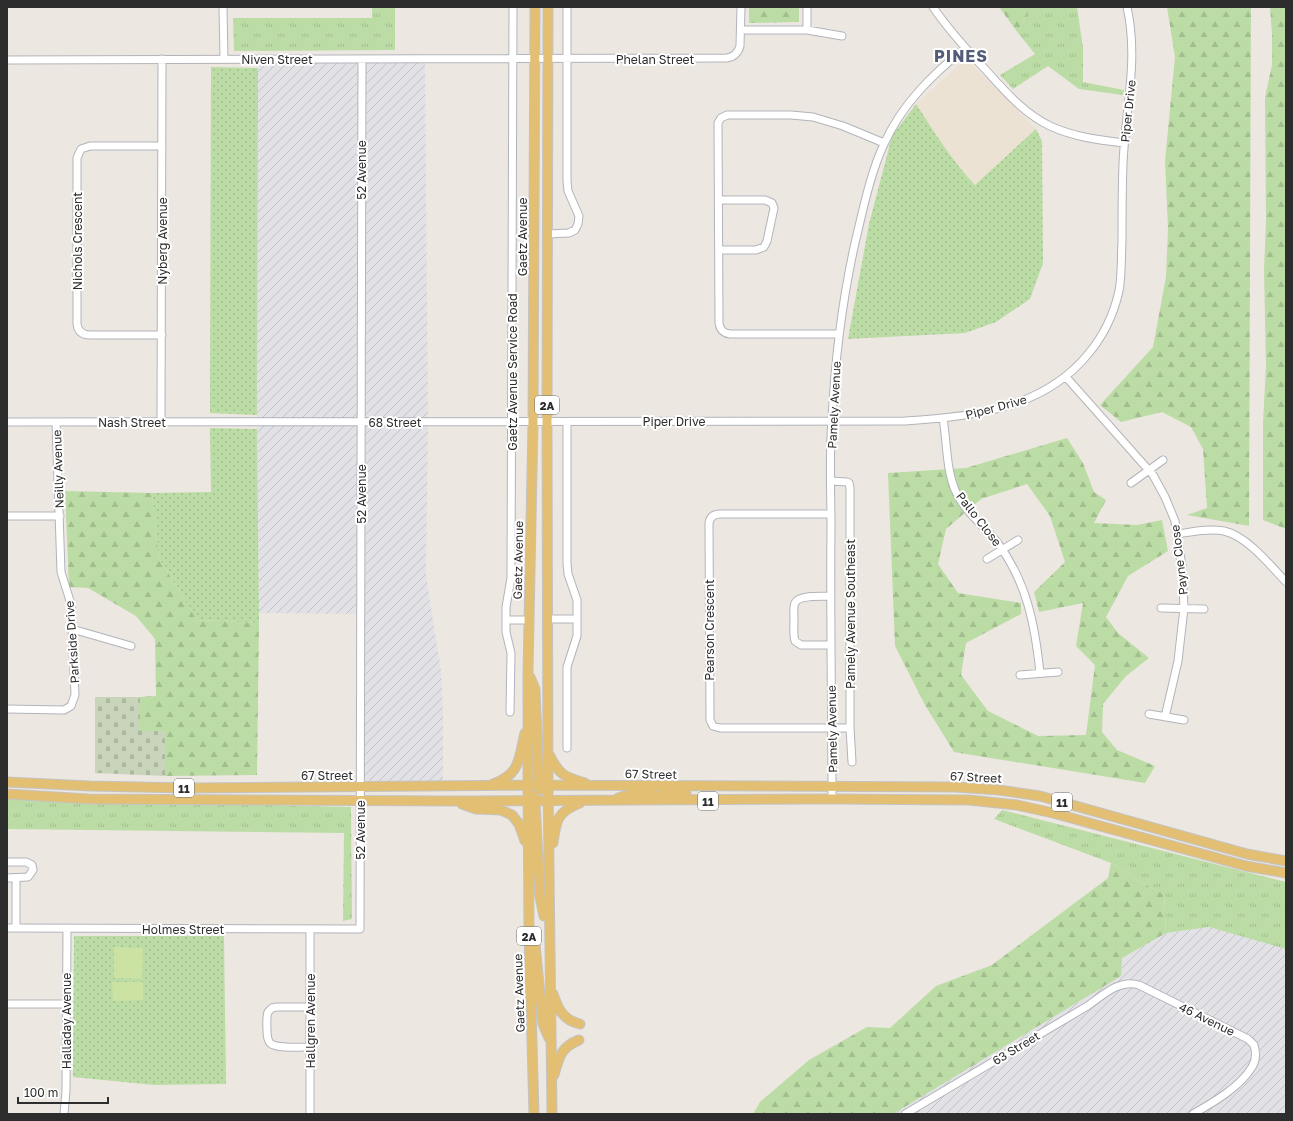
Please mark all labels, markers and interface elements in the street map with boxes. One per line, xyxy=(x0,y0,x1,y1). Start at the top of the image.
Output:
district label: PINES xyxy=(934,46,988,66)
street label: Niven Street xyxy=(241,52,313,67)
street label: Phelan Street xyxy=(616,52,695,67)
street label: Piper Drive xyxy=(1117,79,1139,143)
street label: 52 Avenue xyxy=(354,140,369,200)
street label: Nichols Crescent xyxy=(70,192,85,290)
street label: Nyberg Avenue xyxy=(155,197,170,285)
street label: Gaetz Avenue xyxy=(515,198,530,276)
street label: Gaetz Avenue Service Road xyxy=(505,293,520,451)
street label: Pamely Avenue xyxy=(824,361,844,449)
street label: Piper Drive xyxy=(964,392,1028,422)
road number: 2A xyxy=(535,396,559,414)
street label: Piper Drive xyxy=(643,414,705,429)
street label: Nash Street xyxy=(98,415,166,430)
street label: 68 Street xyxy=(368,415,422,430)
street label: Neilly Avenue xyxy=(49,429,67,509)
street label: 52 Avenue xyxy=(354,464,369,524)
street label: Pallo Close xyxy=(953,489,1005,549)
street label: Gaetz Avenue xyxy=(510,520,526,599)
street label: Payne Close xyxy=(1167,524,1191,596)
street label: Pamely Avenue Southeast xyxy=(843,539,858,689)
street label: Pearson Crescent xyxy=(702,579,717,681)
street label: Parkside Drive xyxy=(62,600,82,684)
street label: Pamely Avenue xyxy=(824,685,840,773)
street label: 67 Street xyxy=(625,766,677,782)
street label: 67 Street xyxy=(301,768,353,783)
street label: 67 Street xyxy=(950,768,1003,786)
road number: 11 xyxy=(174,779,194,797)
road number: 11 xyxy=(698,792,718,810)
road number: 11 xyxy=(1052,793,1072,811)
street label: 52 Avenue xyxy=(353,800,368,860)
street label: Holmes Street xyxy=(142,922,225,937)
road number: 2A xyxy=(517,927,541,945)
street label: Gaetz Avenue xyxy=(510,953,528,1033)
street label: Halladay Avenue xyxy=(59,973,74,1069)
street label: Hallgren Avenue xyxy=(303,973,318,1069)
street label: 46 Avenue xyxy=(1177,999,1237,1039)
street label: 63 Street xyxy=(990,1028,1043,1068)
scale bar xyxy=(18,1079,108,1105)
text: 100 m xyxy=(24,1085,58,1100)

